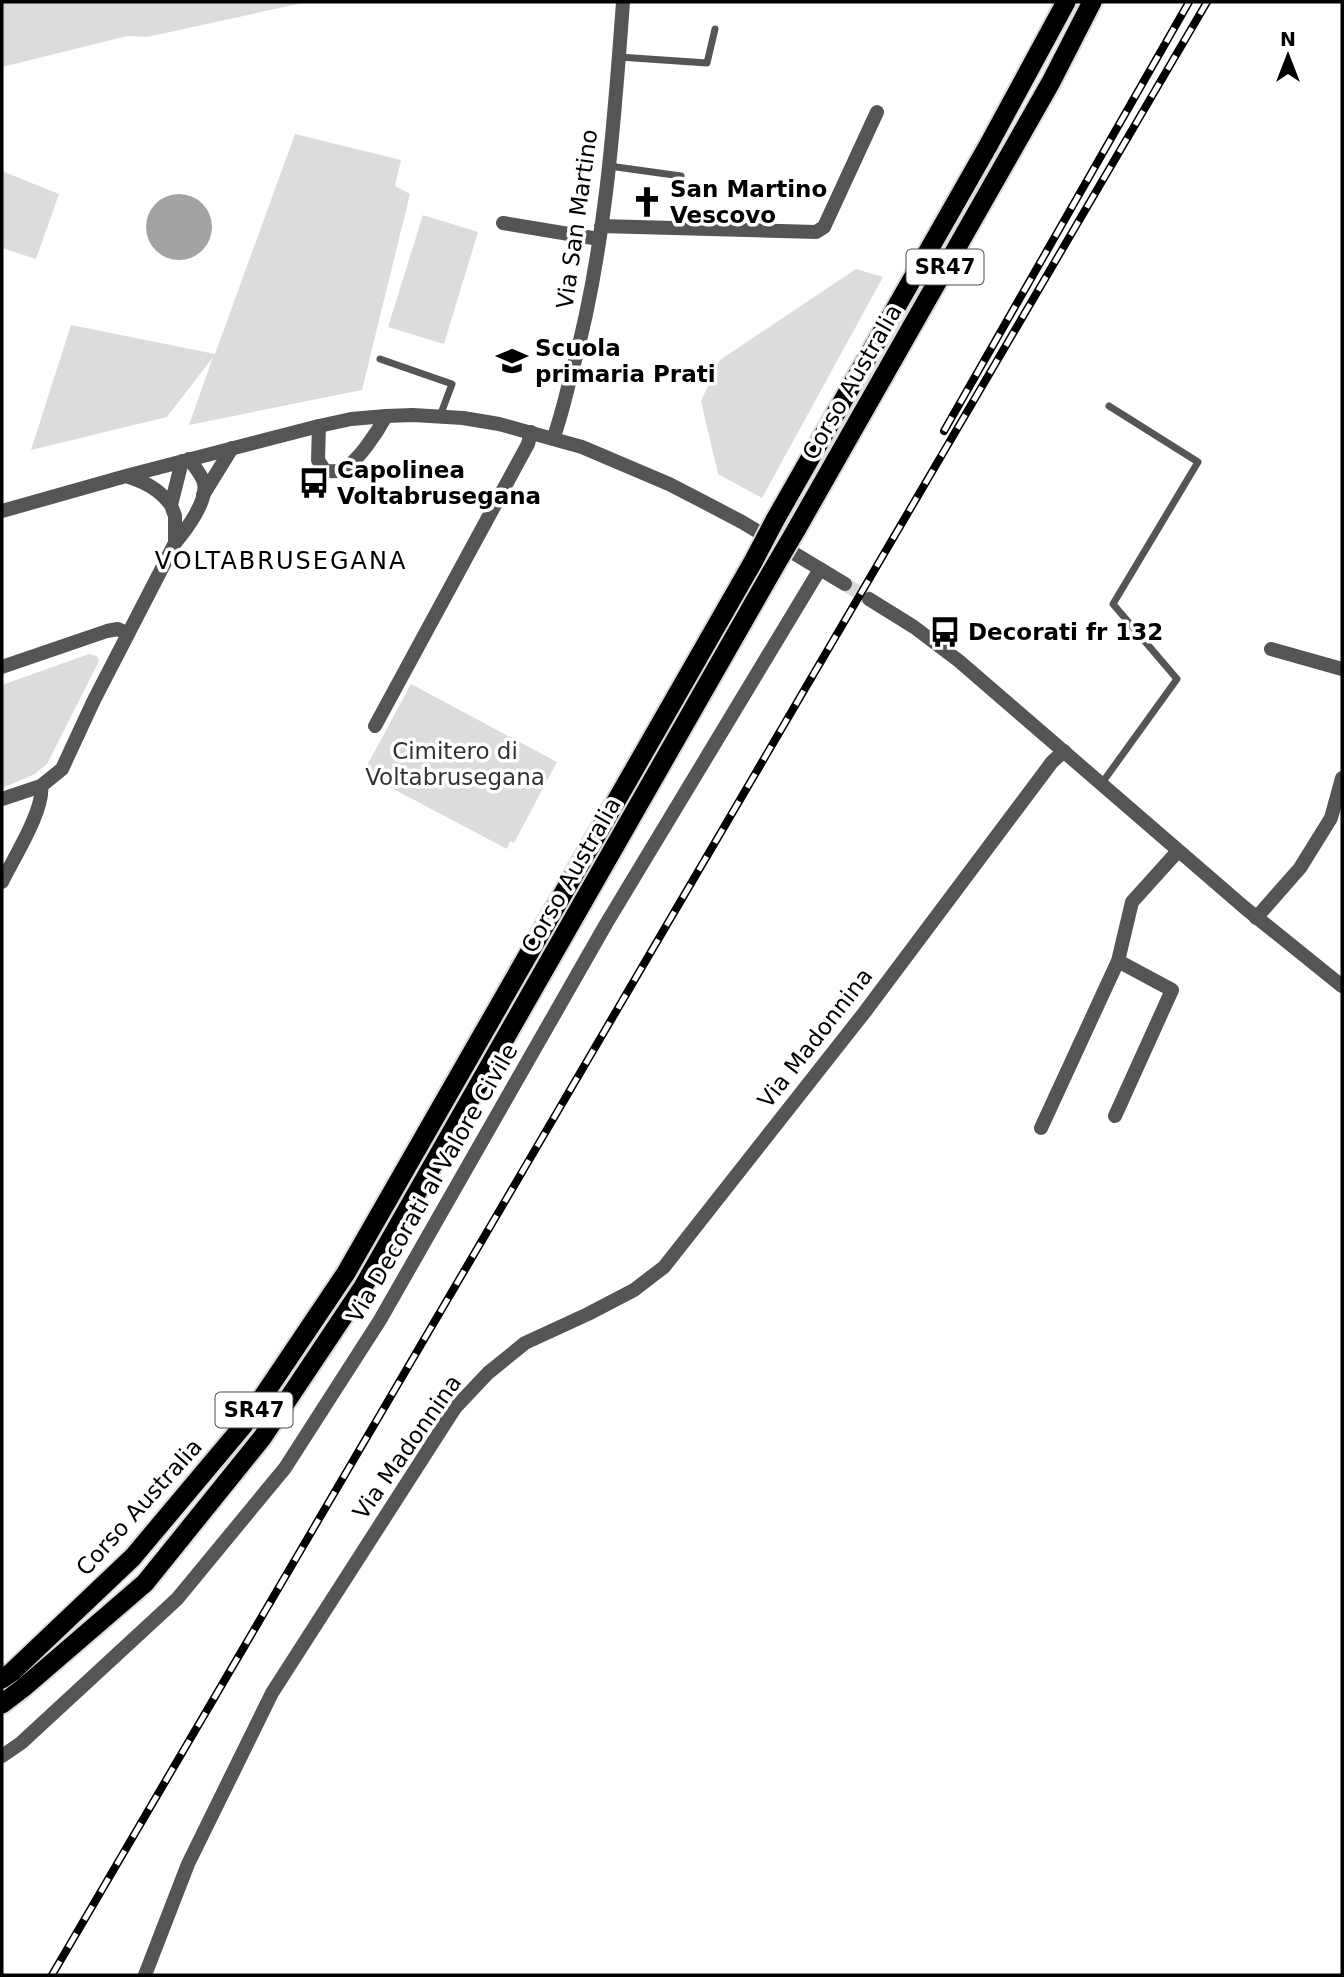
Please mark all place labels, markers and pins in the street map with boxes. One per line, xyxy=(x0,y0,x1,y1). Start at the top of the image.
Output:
place label: San Martino Vescovo xyxy=(670,176,827,228)
church icon: San Martino Vescovo xyxy=(630,185,664,219)
place label: Scuola primaria Prati xyxy=(535,335,716,387)
school or university icon: Scuola primaria Prati xyxy=(495,344,529,378)
place label: Capolinea Voltabrusegana xyxy=(337,457,541,509)
bus stop icon: Capolinea Voltabrusegana xyxy=(297,466,331,500)
bus stop icon: Decorati fr 132 xyxy=(928,615,962,649)
place label: Decorati fr 132 xyxy=(968,619,1163,645)

